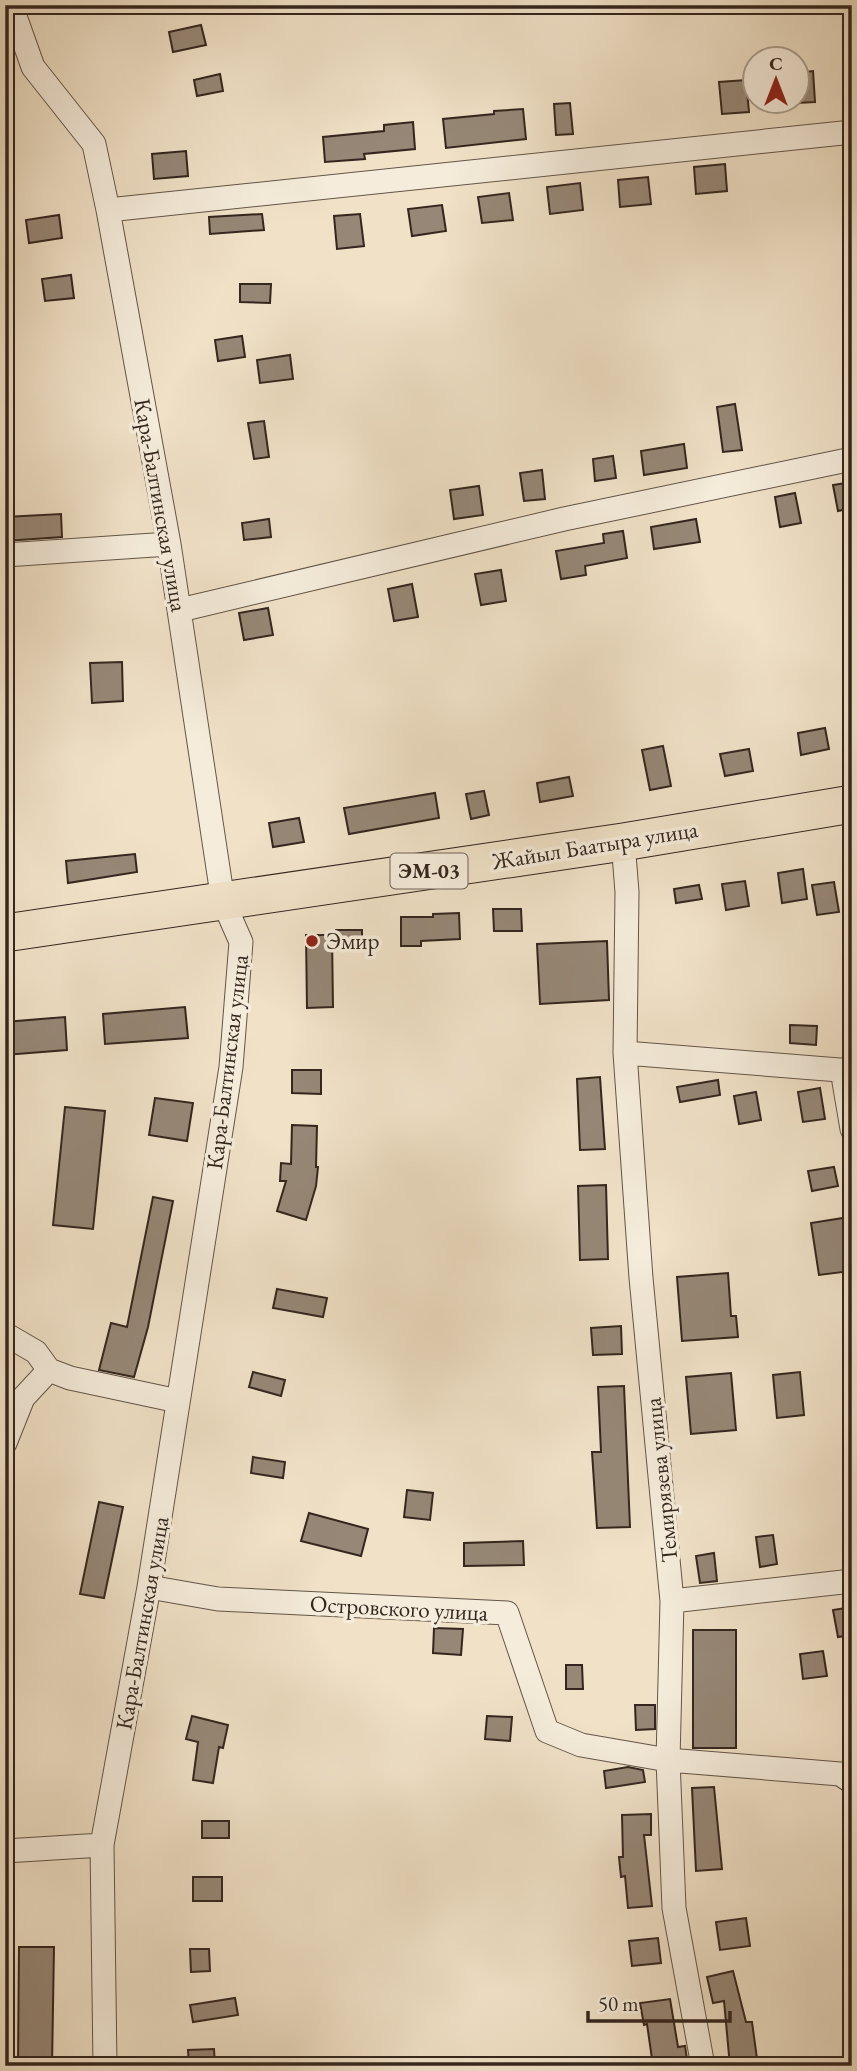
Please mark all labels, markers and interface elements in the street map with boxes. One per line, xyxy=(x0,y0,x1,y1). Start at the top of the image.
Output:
north arrow xyxy=(742,46,812,116)
text: С xyxy=(769,51,783,76)
street label: Кара-Балтинская улица xyxy=(127,396,195,615)
street label: Жайыл Баатыра улица xyxy=(489,814,701,876)
road number: ЭМ-03 xyxy=(390,854,467,888)
place label: Эмир xyxy=(326,926,379,956)
marker: Эмир xyxy=(304,933,320,949)
street label: Кара-Балтинская улица xyxy=(199,952,255,1171)
street label: Темирязева улица xyxy=(637,1395,685,1564)
street label: Кара-Балтинская улица xyxy=(108,1513,176,1732)
street label: Островского улица xyxy=(309,1588,490,1628)
scale bar xyxy=(588,1980,729,2024)
text: 50 m xyxy=(598,1990,639,2017)

